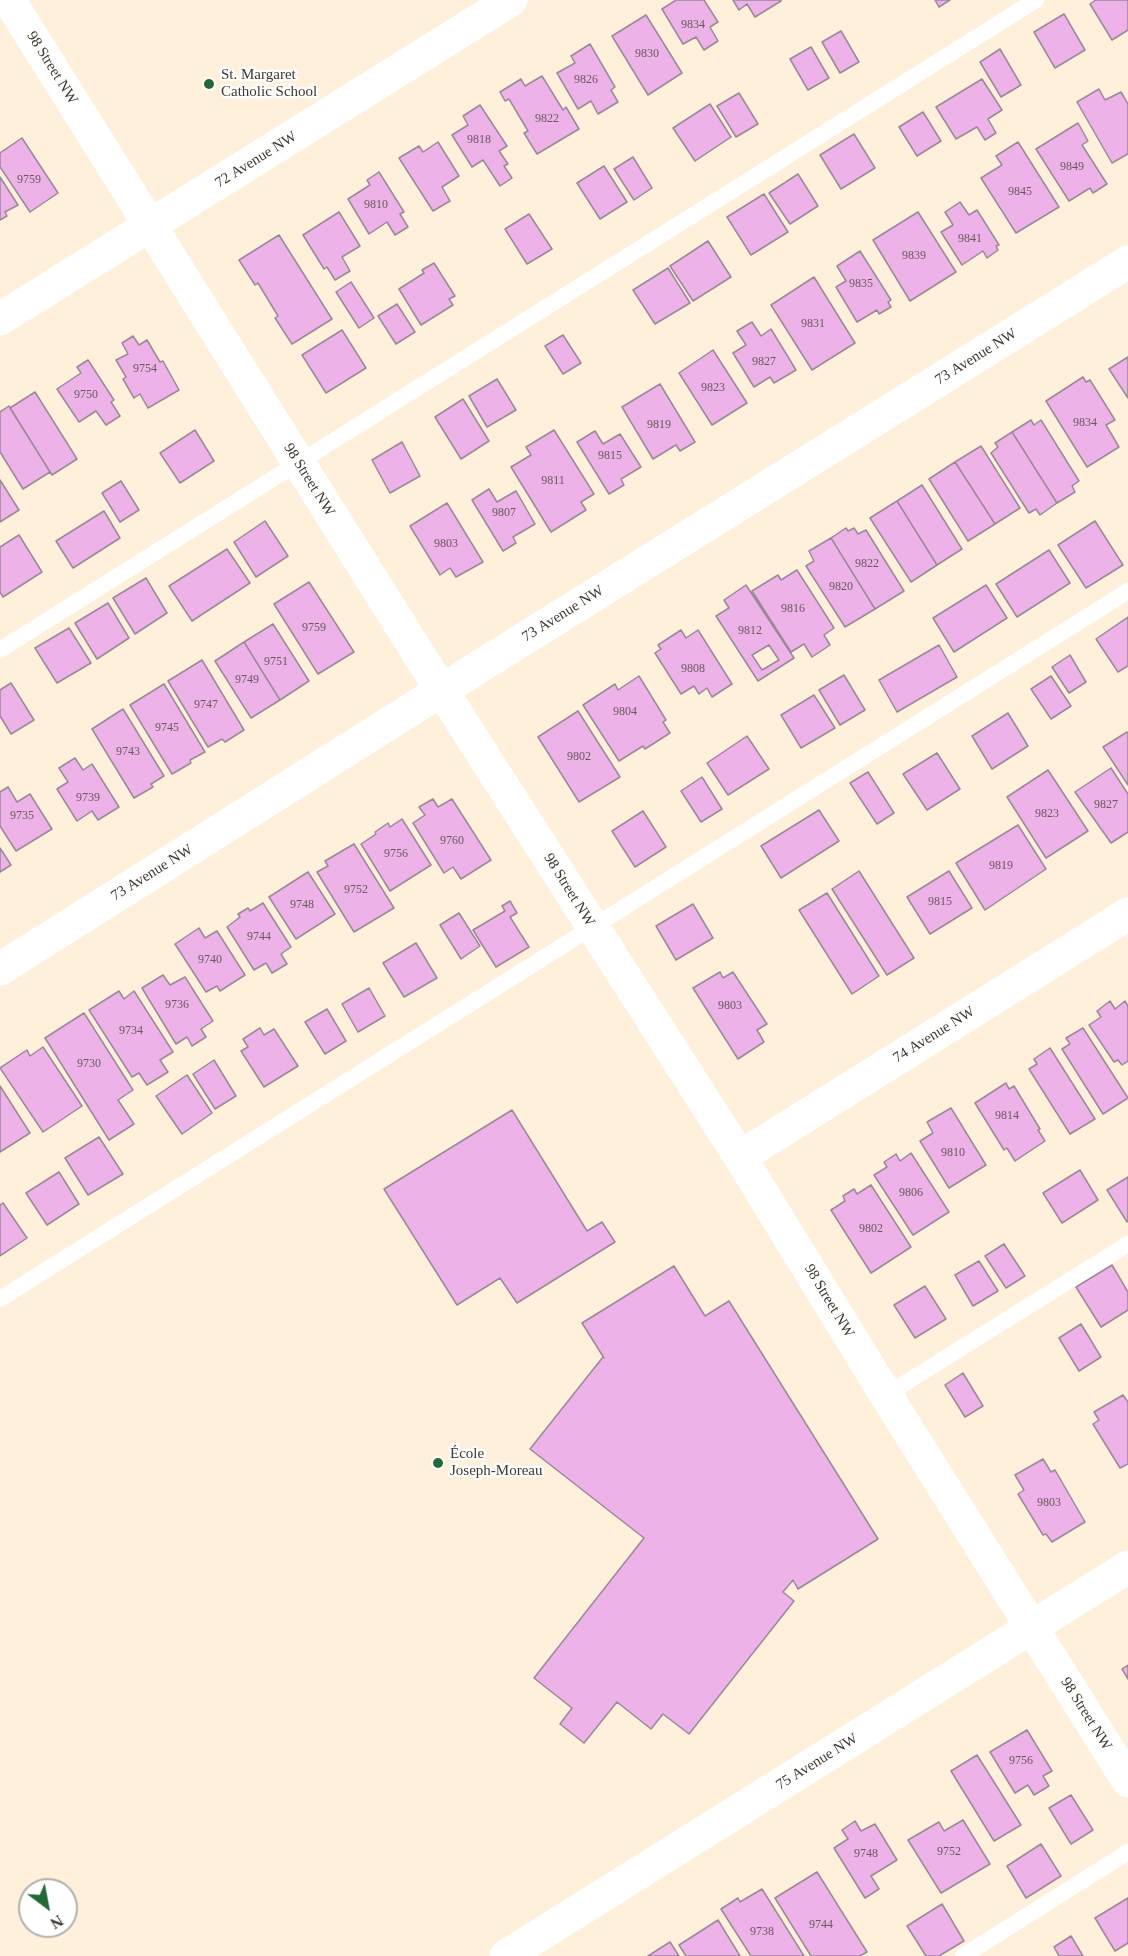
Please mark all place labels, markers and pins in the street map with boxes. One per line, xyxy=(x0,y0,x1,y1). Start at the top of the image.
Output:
place label: St. Margaret Catholic School xyxy=(221,66,317,101)
marker: St. Margaret Catholic School xyxy=(202,77,216,91)
place label: École Joseph-Moreau xyxy=(450,1445,542,1480)
marker: École Joseph-Moreau xyxy=(431,1456,445,1470)

